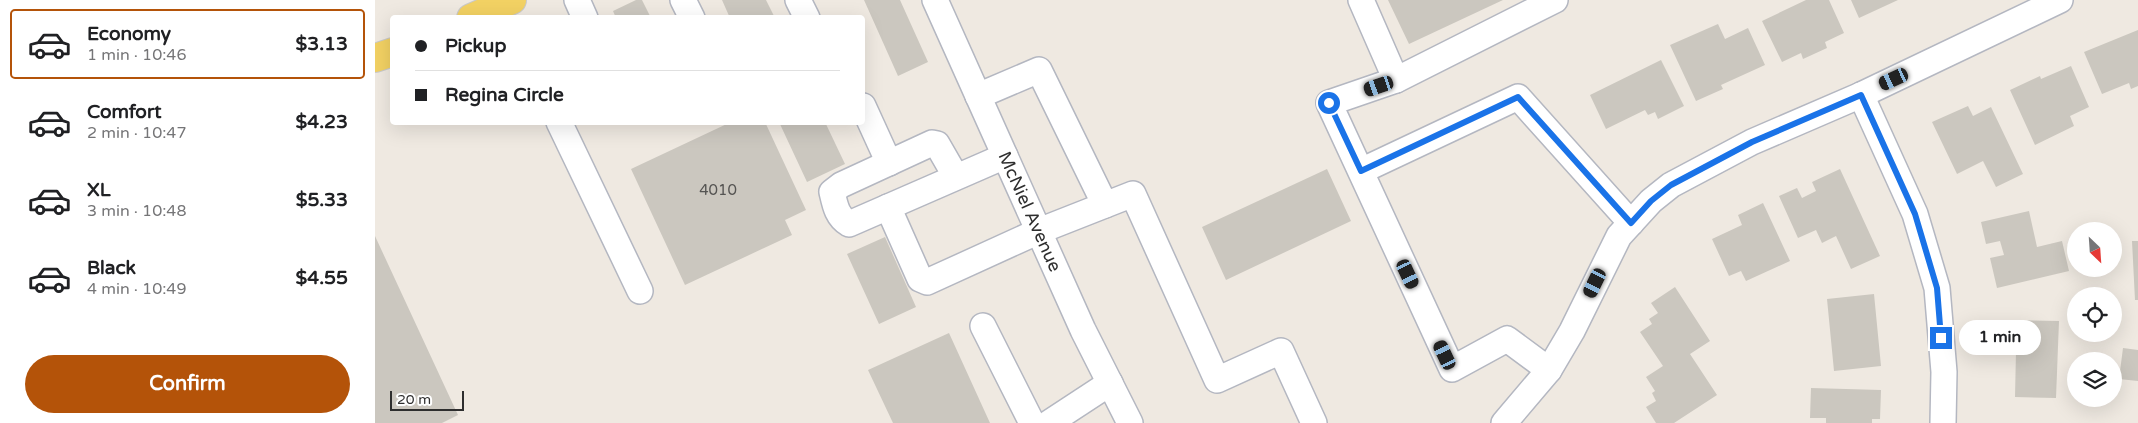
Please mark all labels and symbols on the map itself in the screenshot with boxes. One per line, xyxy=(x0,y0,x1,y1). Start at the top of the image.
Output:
car xyxy=(1877,66,1910,92)
car xyxy=(1362,74,1395,98)
route start xyxy=(1318,92,1340,114)
street label: McNiel Avenue xyxy=(993,148,1066,275)
house number: 4010 xyxy=(699,181,737,199)
north arrow xyxy=(2067,222,2123,278)
car xyxy=(1394,257,1421,291)
car xyxy=(1581,266,1608,300)
callout: 1 min xyxy=(1959,320,2041,356)
route end xyxy=(1930,327,1952,349)
car xyxy=(1431,338,1458,372)
scale bar xyxy=(390,388,464,411)

